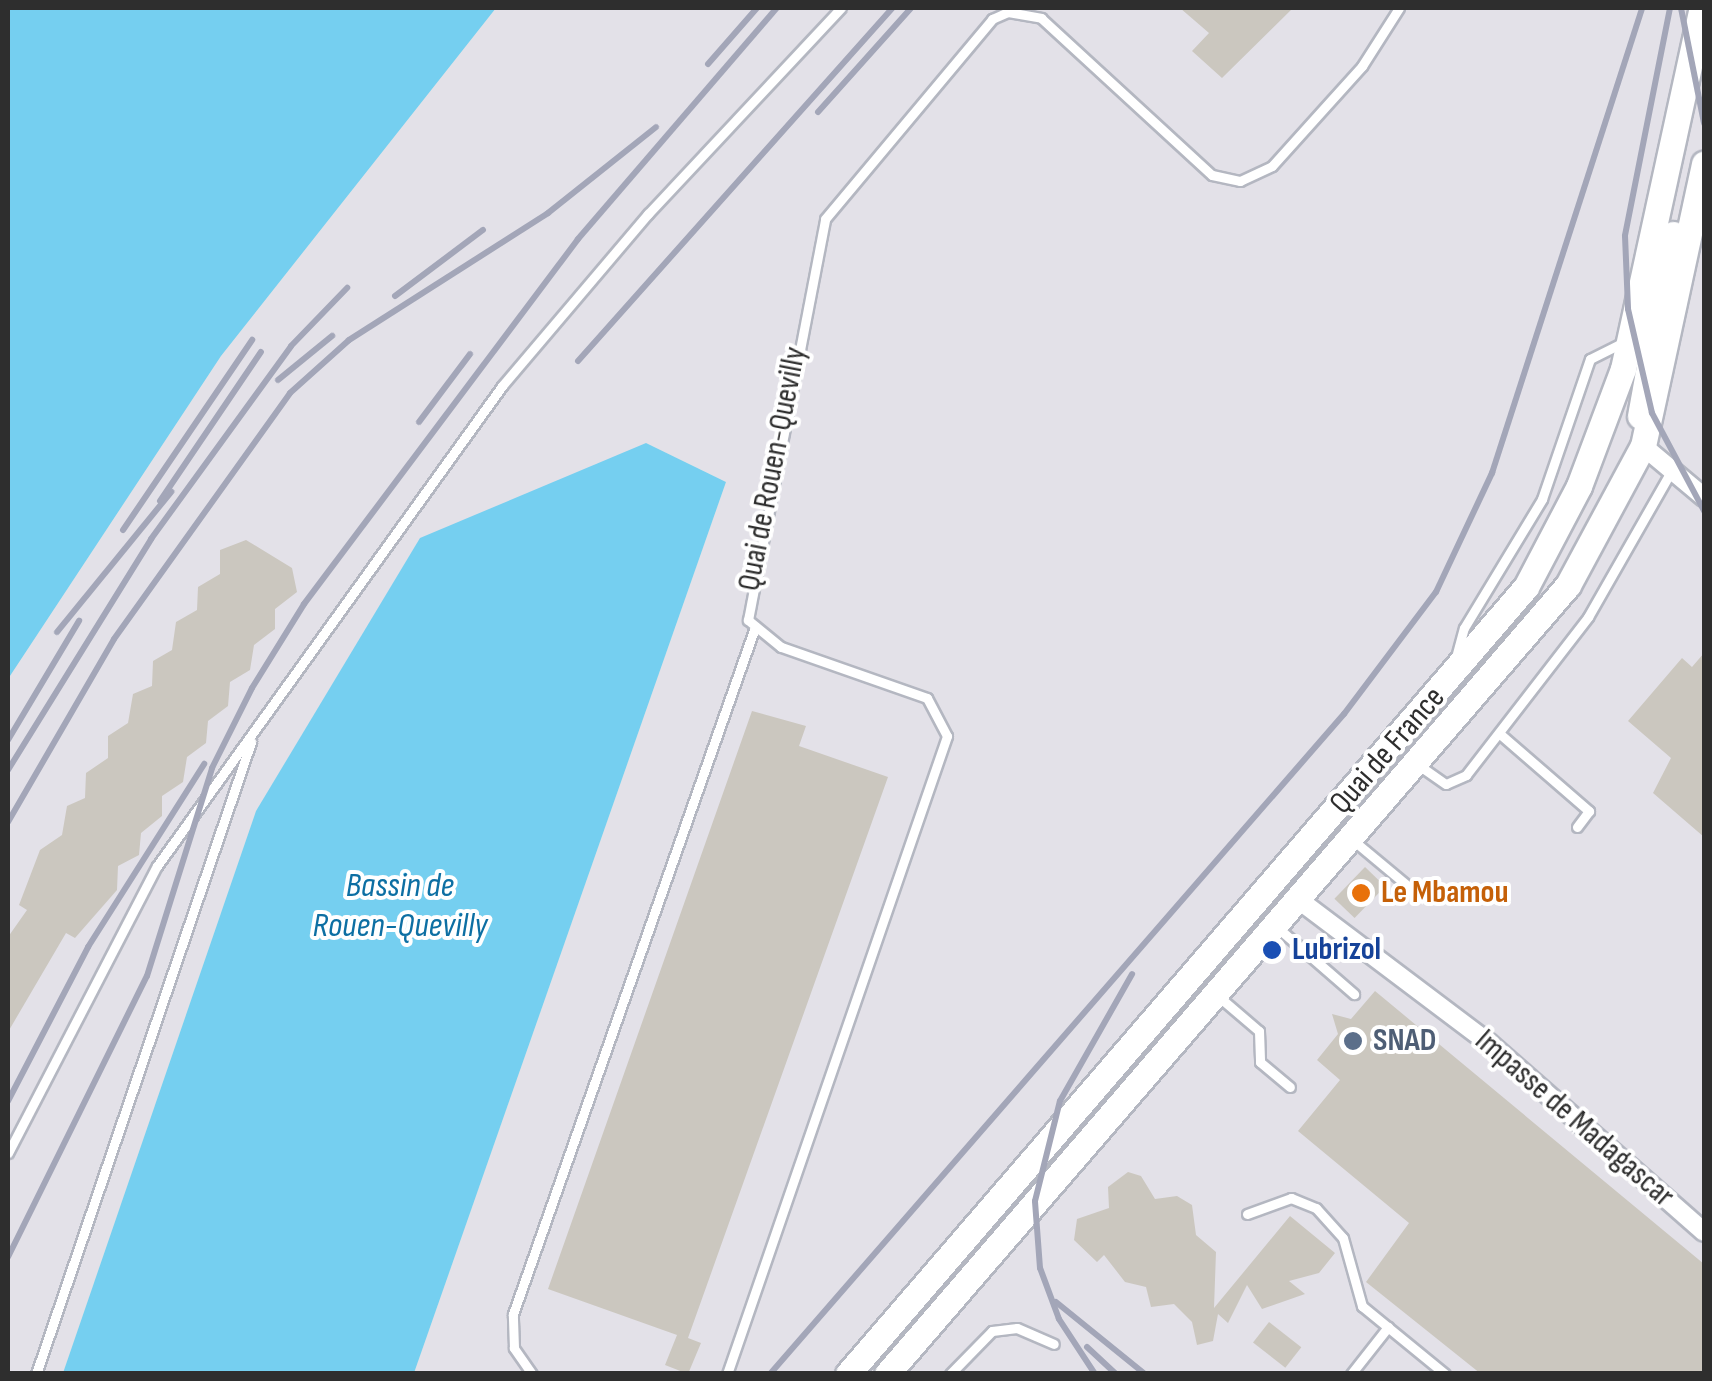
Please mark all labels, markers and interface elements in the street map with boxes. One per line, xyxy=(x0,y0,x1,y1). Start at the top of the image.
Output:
street label: Quai de Rouen-Quevilly xyxy=(731,344,815,594)
street label: Quai de France xyxy=(1322,679,1454,823)
water label: Bassin de Rouen-Quevilly xyxy=(312,865,488,947)
place label: Le Mbamou xyxy=(1381,874,1508,912)
marker: Le Mbamou xyxy=(1350,882,1372,904)
place label: Lubrizol xyxy=(1292,931,1381,969)
marker: Lubrizol xyxy=(1261,939,1283,961)
place label: SNAD xyxy=(1373,1022,1436,1060)
street label: Impasse de Madagascar xyxy=(1467,1022,1681,1216)
marker: SNAD xyxy=(1342,1030,1364,1052)

